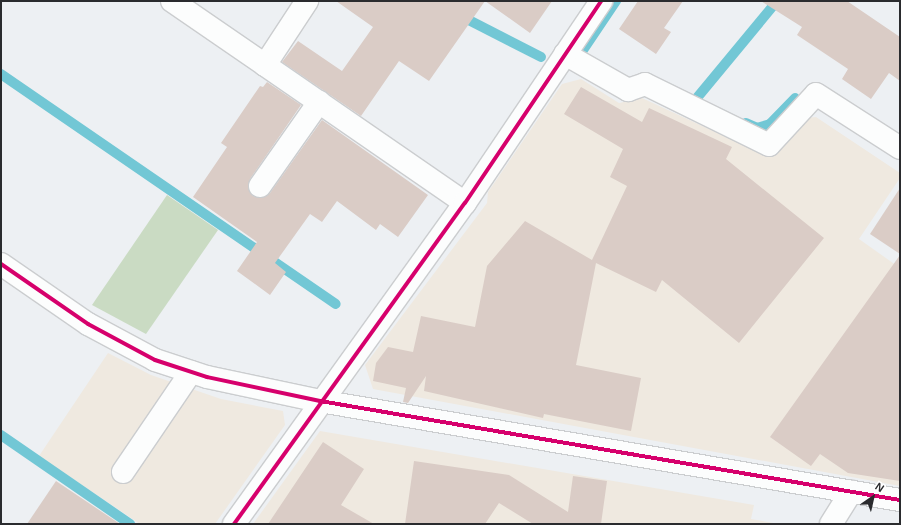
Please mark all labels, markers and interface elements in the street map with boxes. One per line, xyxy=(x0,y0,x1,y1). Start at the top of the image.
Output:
north arrow xyxy=(853,477,893,517)
text: N xyxy=(873,480,886,494)

